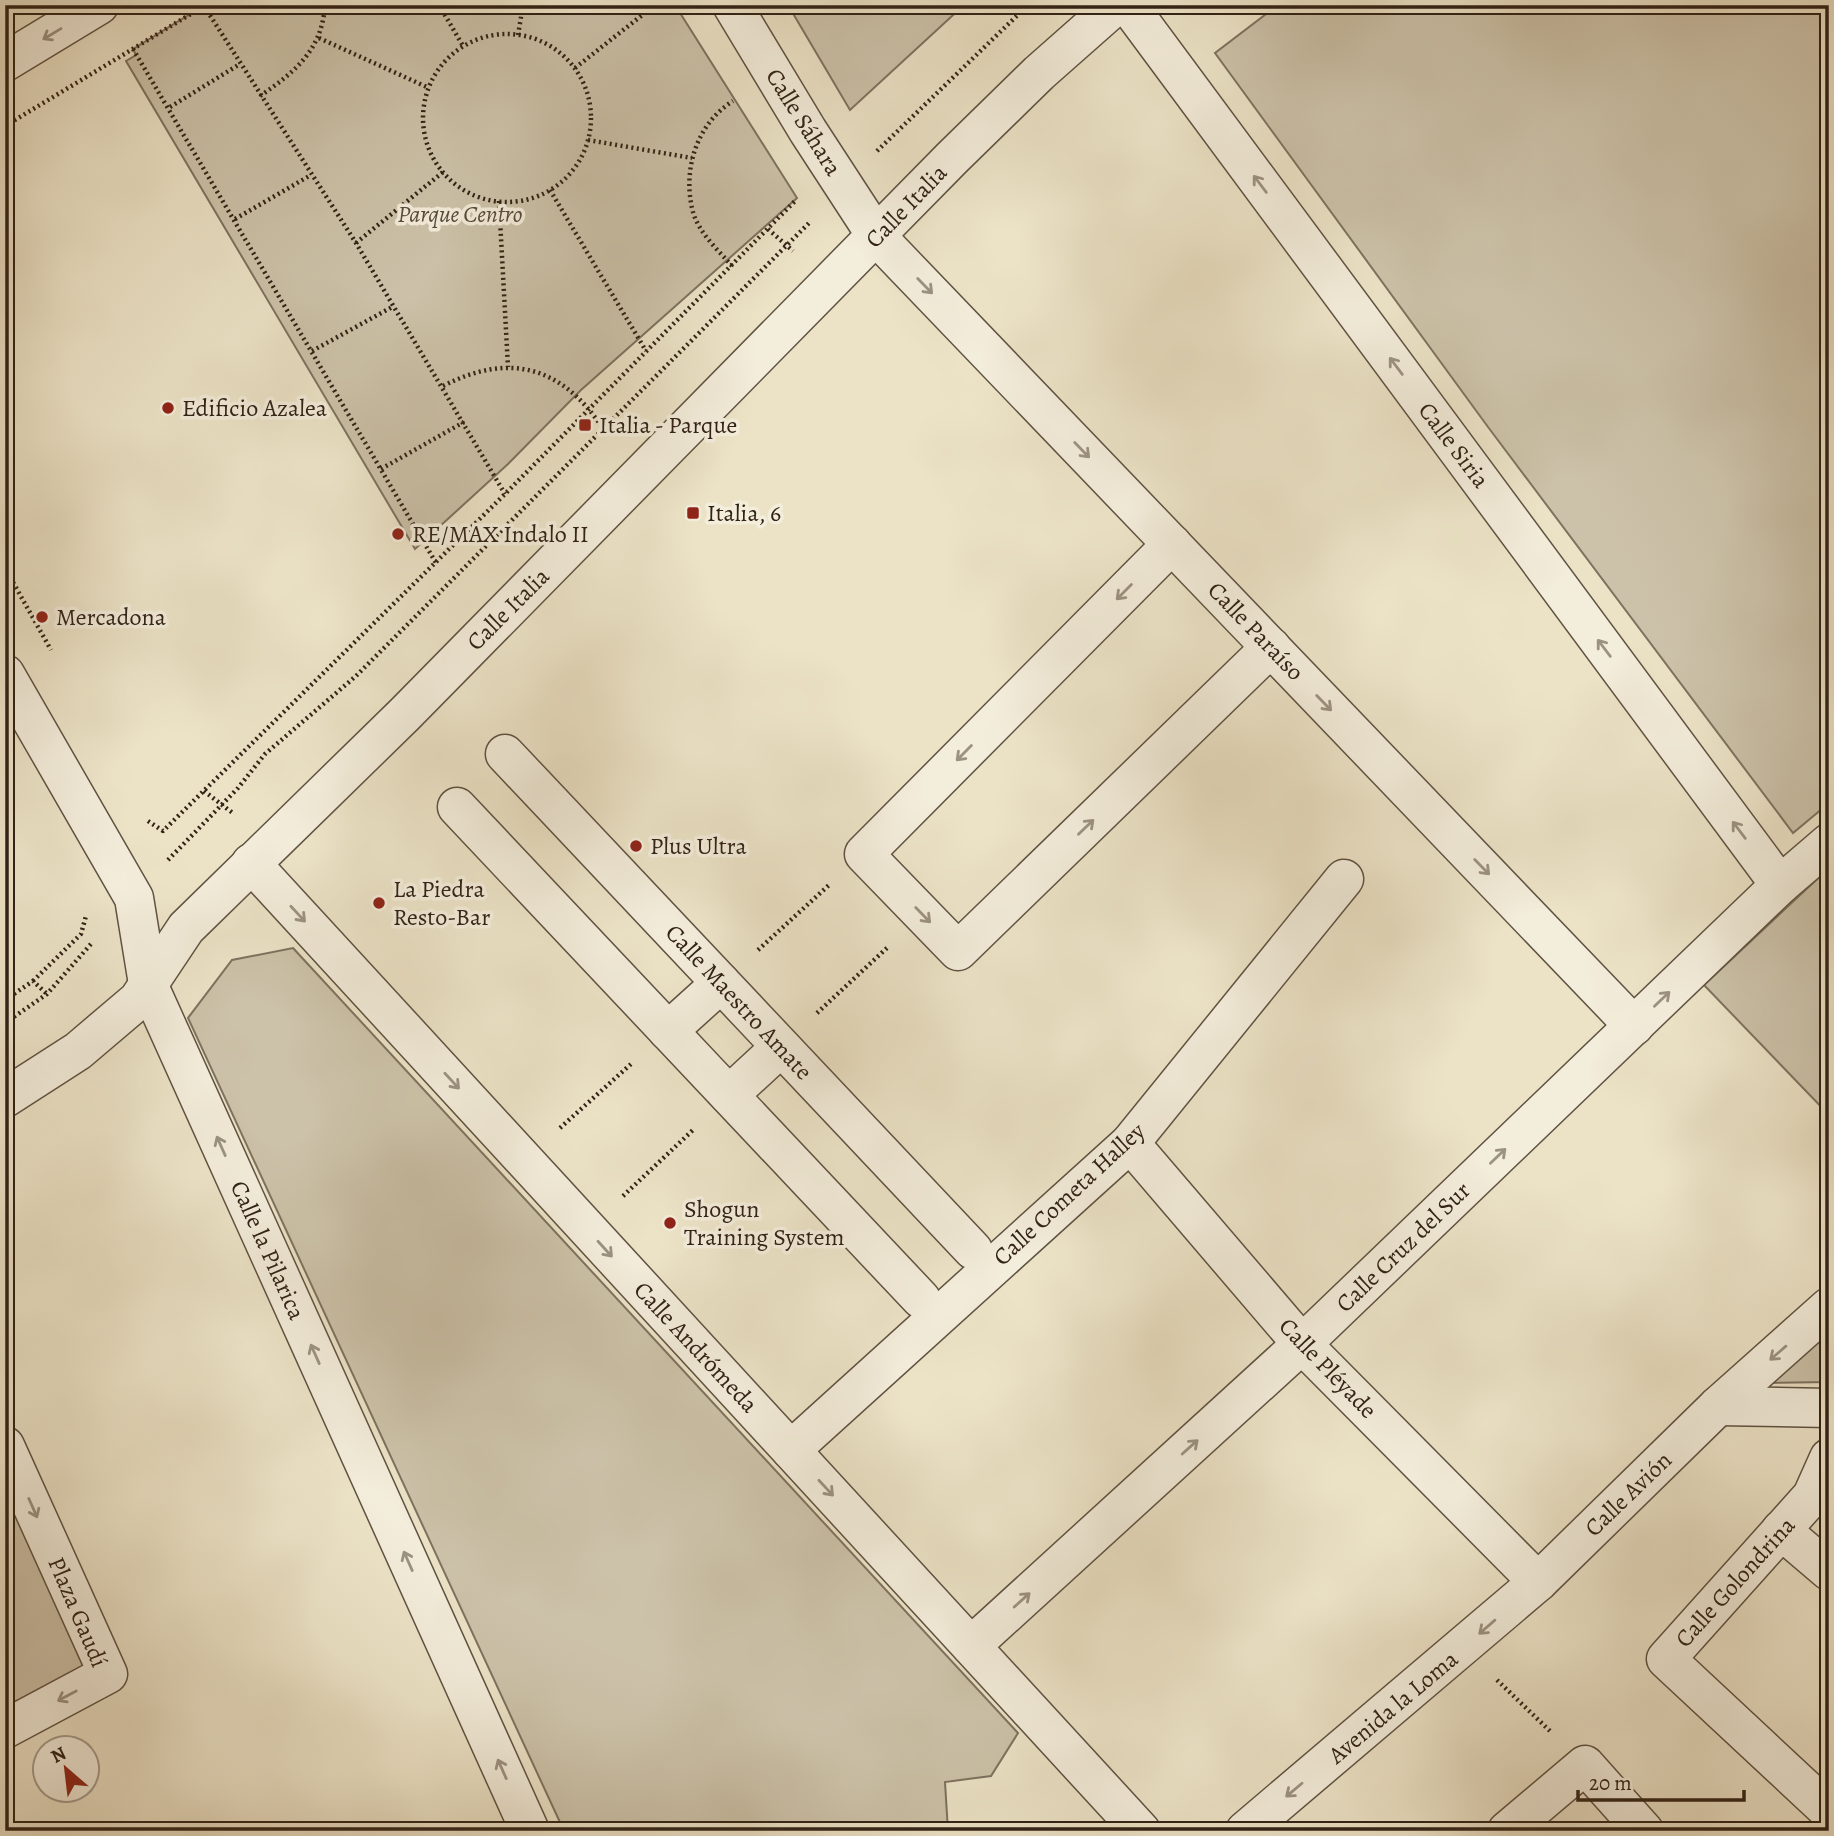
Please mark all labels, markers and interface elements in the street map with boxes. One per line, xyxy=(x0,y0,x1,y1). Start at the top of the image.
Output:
one-way arrow xyxy=(43,27,63,41)
street label: Calle Sáhara xyxy=(758,62,850,182)
street label: Calle Italia xyxy=(858,157,955,255)
one-way arrow xyxy=(1253,174,1268,193)
park label: Parque Centro xyxy=(398,198,522,230)
one-way arrow xyxy=(916,277,933,294)
one-way arrow xyxy=(1388,358,1403,376)
place label: Edificio Azalea xyxy=(182,392,328,424)
street label: Calle Siria xyxy=(1411,396,1497,495)
marker: Edificio Azalea xyxy=(160,400,176,416)
place label: Italia - Parque xyxy=(599,409,737,441)
marker: Italia - Parque xyxy=(577,417,593,433)
one-way arrow xyxy=(1074,441,1091,458)
place label: Italia, 6 xyxy=(707,497,781,529)
marker: Italia, 6 xyxy=(685,505,701,521)
place label: RE/MAX Indalo II xyxy=(412,518,589,550)
marker: RE/MAX Indalo II xyxy=(390,526,406,542)
street label: Calle Italia xyxy=(460,560,557,657)
street label: Calle Paraíso xyxy=(1201,575,1311,687)
one-way arrow xyxy=(1116,583,1133,600)
place label: Mercadona xyxy=(56,601,167,633)
marker: Mercadona xyxy=(34,609,50,625)
one-way arrow xyxy=(1597,638,1612,657)
one-way arrow xyxy=(1316,694,1333,711)
one-way arrow xyxy=(955,745,972,762)
one-way arrow xyxy=(1077,818,1094,835)
one-way arrow xyxy=(1732,822,1747,840)
place label: Plus Ultra xyxy=(650,830,748,862)
marker: Plus Ultra xyxy=(628,838,644,854)
one-way arrow xyxy=(1473,858,1490,875)
place label: La Piedra Resto-Bar xyxy=(393,873,490,933)
marker: La Piedra Resto-Bar xyxy=(371,895,387,911)
one-way arrow xyxy=(289,905,306,922)
one-way arrow xyxy=(915,907,932,924)
street label: Calle Maestro Amate xyxy=(658,917,820,1087)
one-way arrow xyxy=(1653,990,1670,1007)
one-way arrow xyxy=(443,1072,460,1089)
street label: Calle Cometa Halley xyxy=(986,1115,1152,1273)
one-way arrow xyxy=(214,1136,227,1157)
one-way arrow xyxy=(1489,1148,1506,1165)
street label: Calle la Pilarica xyxy=(223,1175,313,1325)
street label: Calle Cruz del Sur xyxy=(1329,1175,1477,1319)
place label: Shogun Training System xyxy=(684,1193,844,1253)
marker: Shogun Training System xyxy=(662,1215,678,1231)
one-way arrow xyxy=(597,1240,614,1257)
street label: Calle Andrómeda xyxy=(627,1274,766,1420)
street label: Calle Pléyade xyxy=(1272,1311,1384,1425)
one-way arrow xyxy=(308,1343,321,1365)
one-way arrow xyxy=(1769,1344,1787,1360)
one-way arrow xyxy=(1181,1438,1198,1455)
street label: Calle Avión xyxy=(1577,1444,1679,1544)
one-way arrow xyxy=(818,1479,834,1497)
one-way arrow xyxy=(27,1497,40,1518)
street label: Calle Golondrina xyxy=(1668,1509,1803,1654)
one-way arrow xyxy=(401,1551,414,1572)
street label: Plaza Gaudí xyxy=(40,1552,116,1672)
one-way arrow xyxy=(1013,1592,1031,1608)
one-way arrow xyxy=(1478,1619,1496,1635)
street label: Avenida la Loma xyxy=(1321,1643,1465,1771)
one-way arrow xyxy=(57,1689,78,1703)
north arrow xyxy=(32,1734,102,1804)
text: N xyxy=(46,1740,71,1770)
one-way arrow xyxy=(495,1758,508,1780)
scale bar xyxy=(1578,1759,1745,1803)
text: 20 m xyxy=(1589,1769,1632,1797)
one-way arrow xyxy=(1286,1782,1304,1798)

